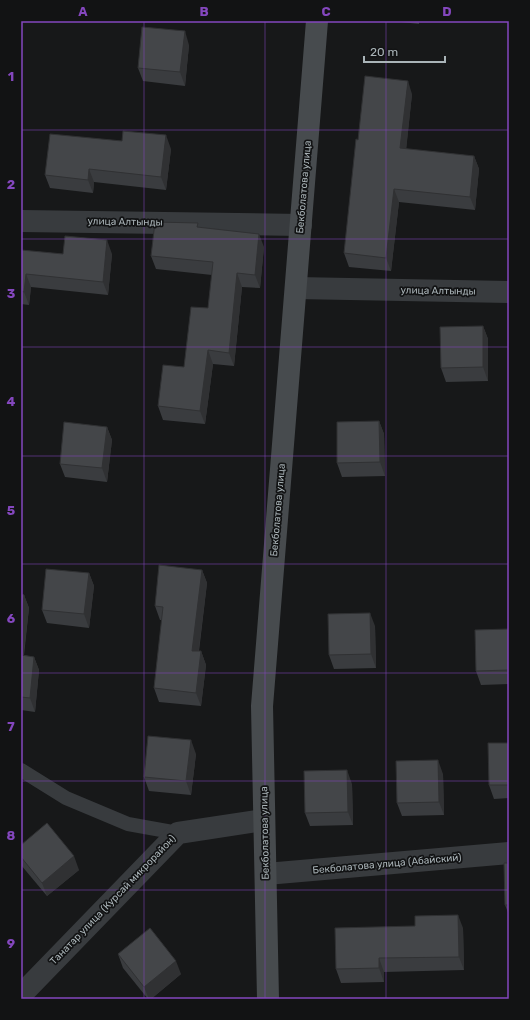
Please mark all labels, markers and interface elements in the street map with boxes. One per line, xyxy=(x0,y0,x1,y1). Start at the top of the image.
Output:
text: A xyxy=(78,4,88,19)
text: B xyxy=(199,4,209,19)
text: C xyxy=(321,4,331,19)
text: D xyxy=(442,4,452,19)
scale bar xyxy=(364,38,445,64)
text: 20 m xyxy=(370,45,398,59)
text: 1 xyxy=(8,69,14,84)
street label: Бекболатова улица xyxy=(294,140,314,234)
text: 2 xyxy=(7,177,15,192)
street label: улица Алтынды xyxy=(87,215,163,229)
street label: улица Алтынды xyxy=(400,284,476,298)
text: 3 xyxy=(7,286,16,301)
text: 4 xyxy=(7,394,16,409)
street label: Бекболатова улица xyxy=(268,463,288,557)
text: 5 xyxy=(7,503,15,518)
text: 6 xyxy=(7,611,16,626)
text: 7 xyxy=(7,719,15,734)
street label: Бекболатова улица xyxy=(258,786,272,880)
text: 8 xyxy=(7,828,16,843)
street label: Танатар улица (Курсай микрорайон) xyxy=(48,833,178,967)
street label: Бекболатова улица (Абайский) xyxy=(312,852,462,876)
text: 9 xyxy=(7,936,15,951)

